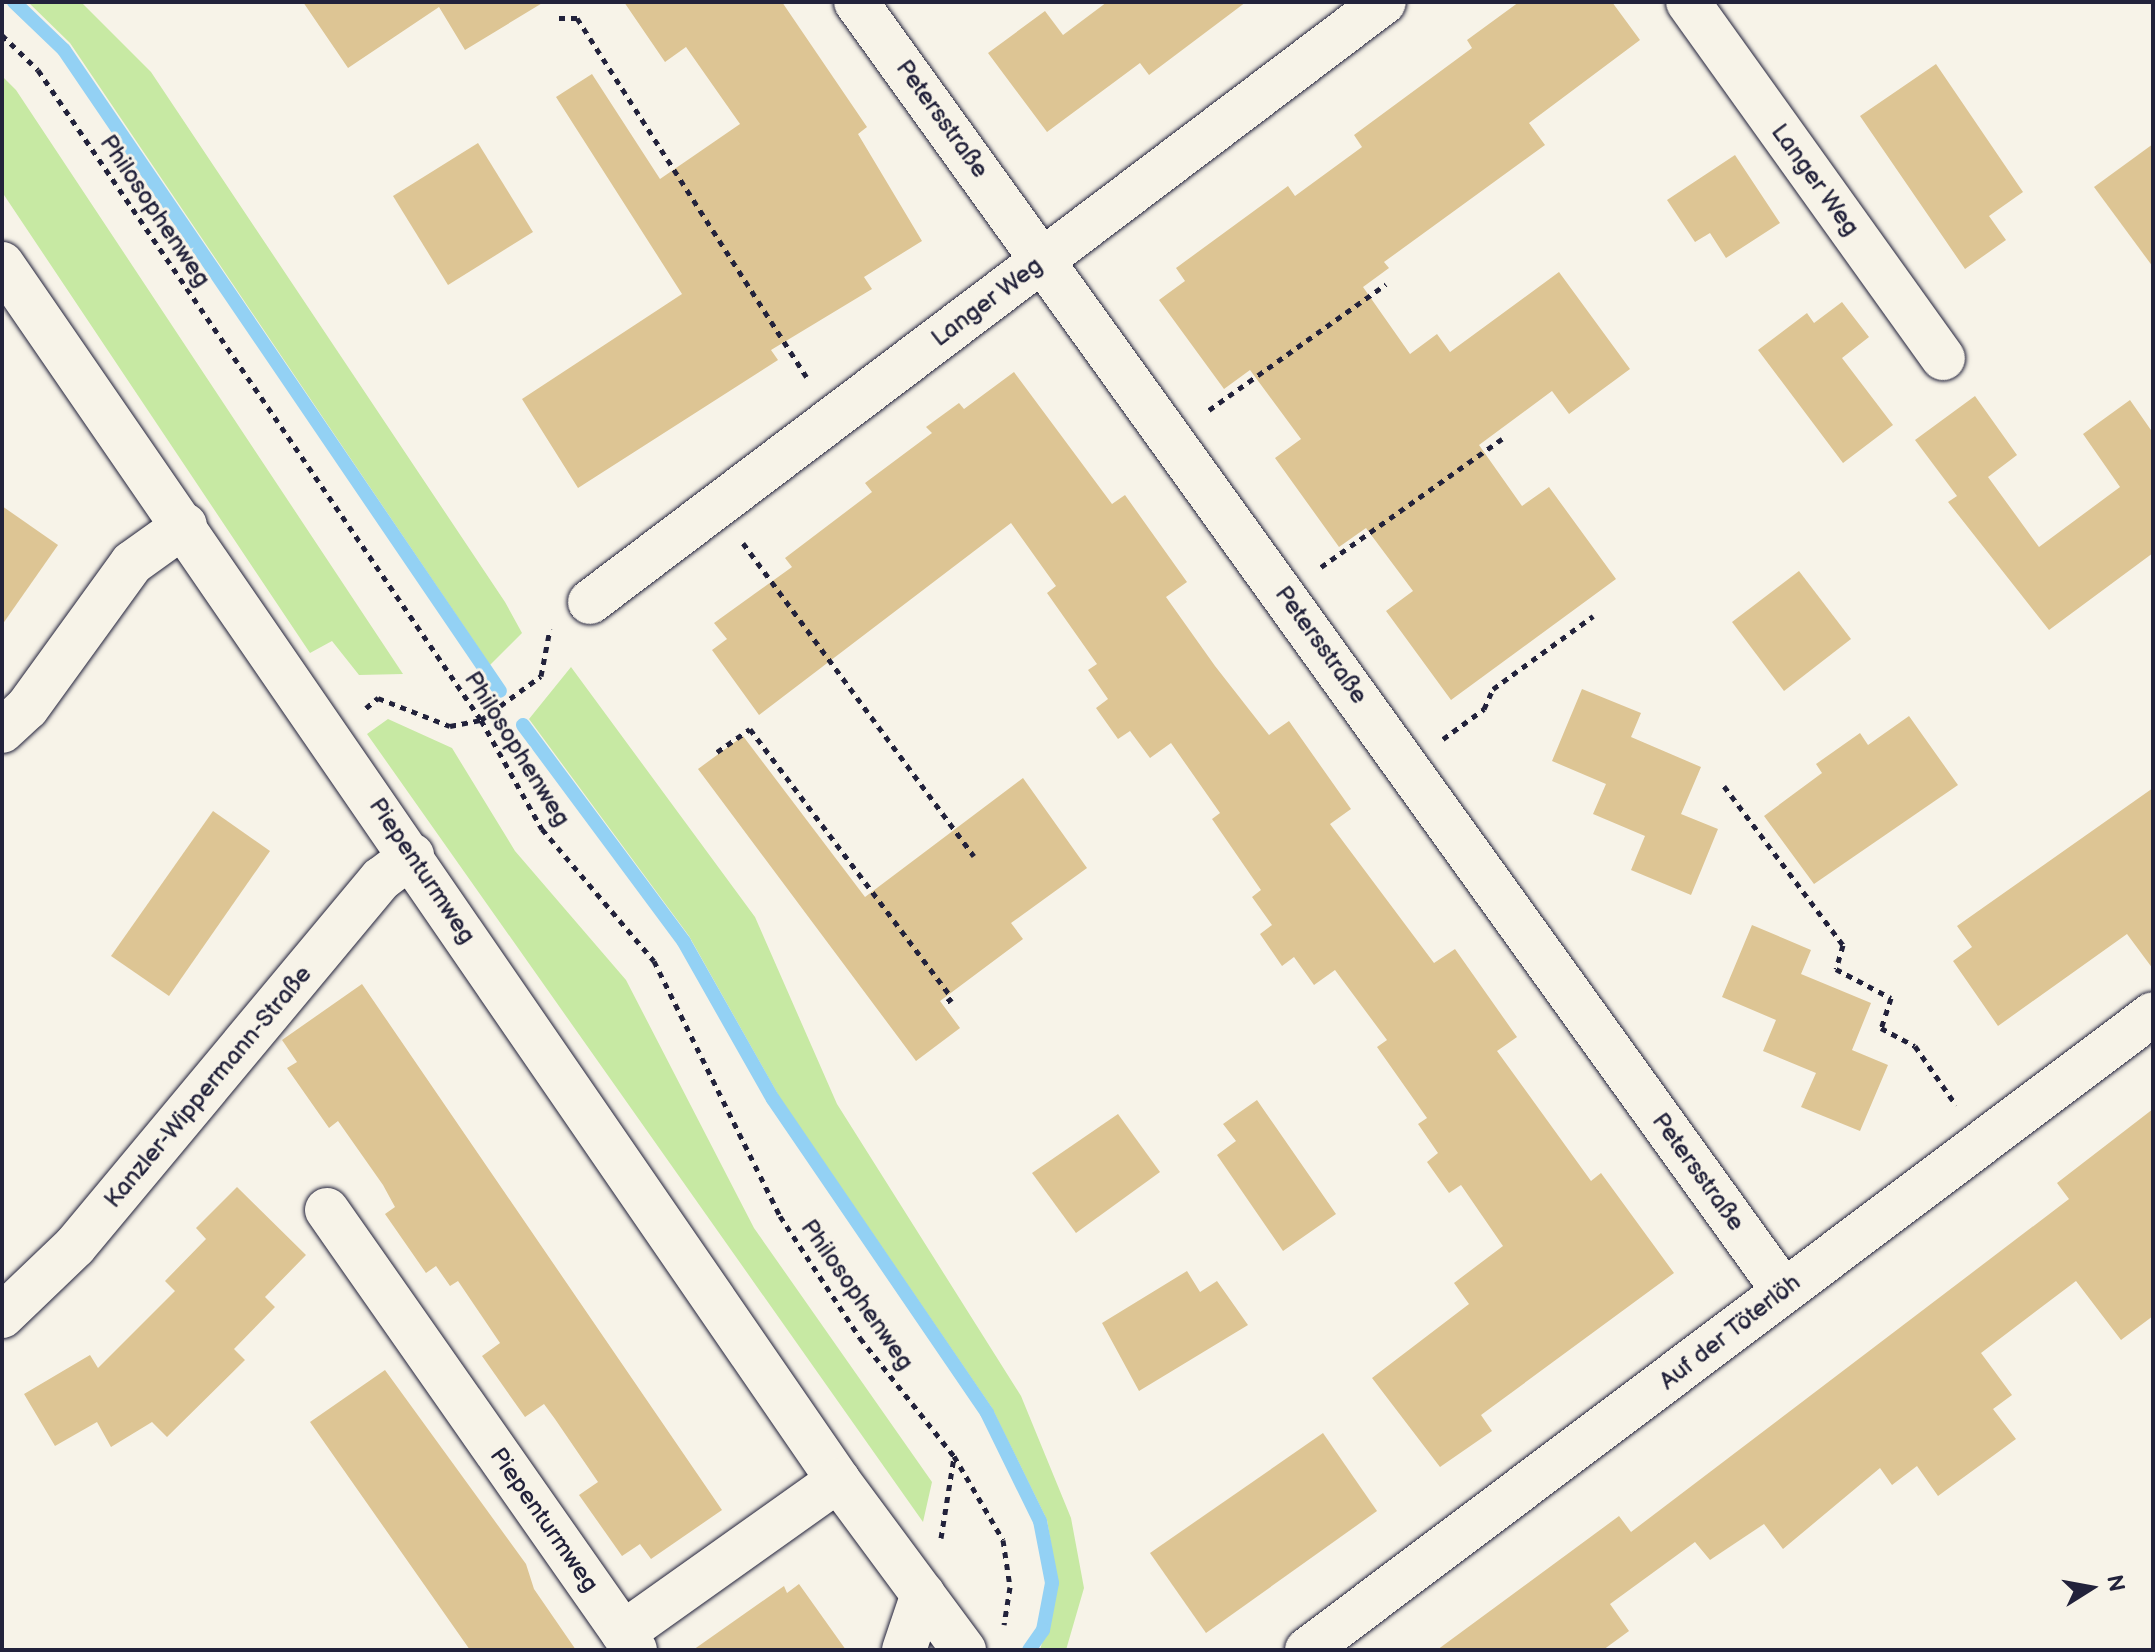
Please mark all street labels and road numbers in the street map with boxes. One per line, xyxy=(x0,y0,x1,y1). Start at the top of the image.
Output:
street label: Petersstraße xyxy=(890,55,994,183)
street label: Langer Weg xyxy=(1765,118,1865,242)
street label: Philosophenweg xyxy=(94,130,216,292)
street label: Langer Weg xyxy=(926,251,1048,353)
street label: Petersstraße xyxy=(1269,581,1373,709)
street label: Philosophenweg xyxy=(458,666,576,832)
street label: Piepenturmweg xyxy=(363,793,481,949)
street label: Kanzler-Wippermann-Straße xyxy=(98,960,318,1214)
street label: Petersstraße xyxy=(1646,1108,1750,1236)
street label: Philosophenweg xyxy=(794,1214,920,1376)
street label: Auf der Töterlöh xyxy=(1654,1268,1806,1396)
street label: Piepenturmweg xyxy=(484,1442,604,1598)

